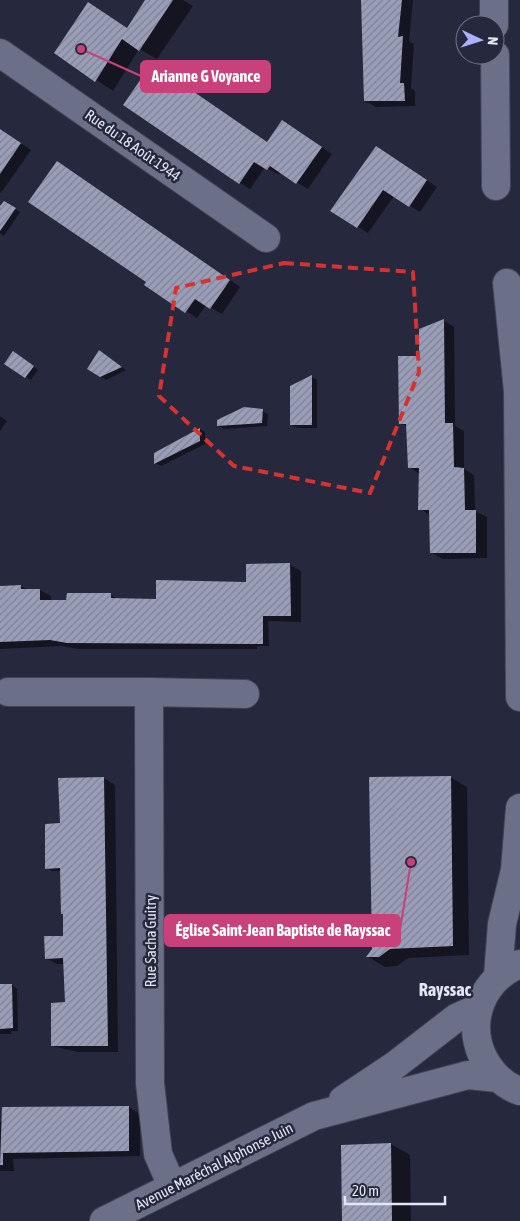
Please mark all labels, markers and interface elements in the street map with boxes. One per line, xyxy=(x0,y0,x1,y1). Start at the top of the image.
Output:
north arrow xyxy=(455,15,505,65)
text: N xyxy=(485,36,501,46)
callout: Arianne G Voyance xyxy=(141,61,270,92)
text: Arianne G Voyance xyxy=(151,67,260,85)
street label: Rue du 18 Août 1944 xyxy=(82,106,184,184)
street label: Rue Sacha Guitry xyxy=(142,895,159,987)
callout: Église Saint-Jean Baptiste de Rayssac xyxy=(165,915,400,946)
text: Église Saint-Jean Baptiste de Rayssac xyxy=(176,921,391,939)
district label: Rayssac xyxy=(419,979,472,1000)
street label: Avenue Maréchal Alphonse Juin xyxy=(132,1119,296,1213)
scale bar xyxy=(345,1174,445,1206)
text: 20 m xyxy=(352,1182,379,1199)

